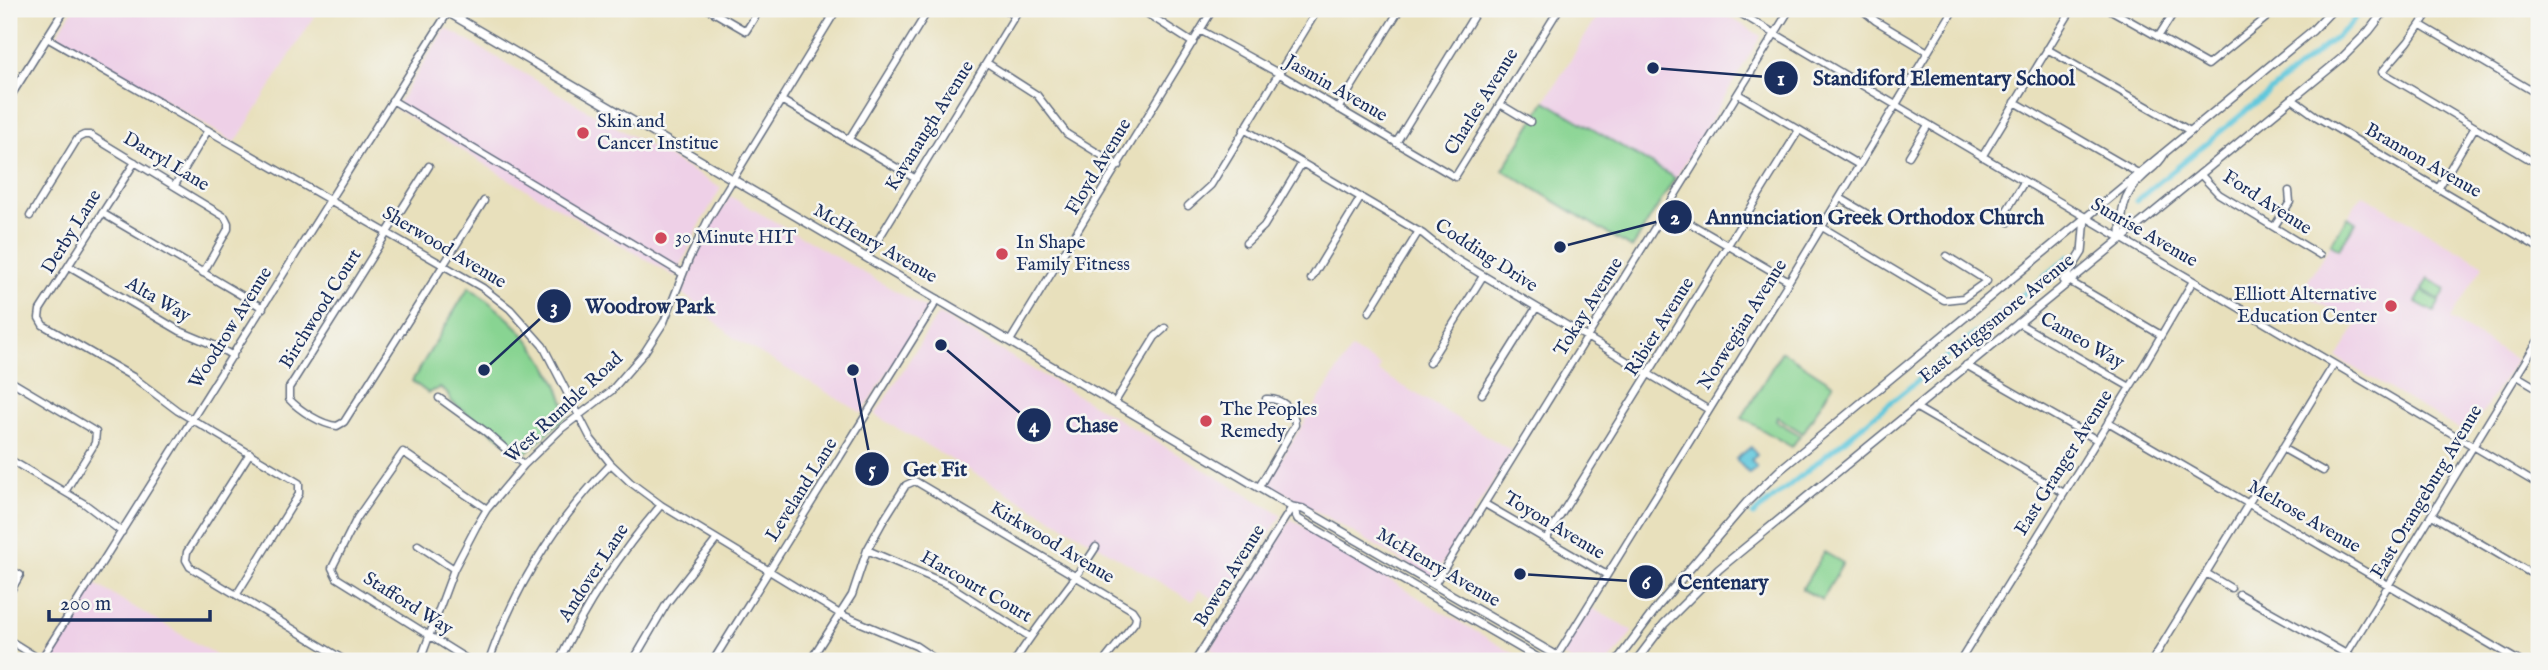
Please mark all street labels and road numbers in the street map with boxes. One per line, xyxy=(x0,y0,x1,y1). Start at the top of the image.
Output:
street label: Charles Avenue xyxy=(1440,44,1525,160)
street label: Jasmin Avenue xyxy=(1279,49,1392,128)
street label: Kavanaugh Avenue xyxy=(880,56,980,196)
street label: Floyd Avenue xyxy=(1061,114,1137,220)
street label: Brannon Avenue xyxy=(2360,118,2486,204)
street label: Darryl Lane xyxy=(118,127,214,197)
street label: Ford Avenue xyxy=(2218,165,2316,241)
street label: Derby Lane xyxy=(37,185,107,279)
street label: Sunrise Avenue xyxy=(2086,193,2202,273)
street label: McHenry Avenue xyxy=(809,199,942,289)
street label: Sherwood Avenue xyxy=(378,201,511,295)
street label: Codding Drive xyxy=(1430,214,1542,298)
street label: Birchwood Court xyxy=(275,244,368,373)
street label: East Briggsmore Avenue xyxy=(1914,249,2080,389)
street label: Tokay Avenue xyxy=(1549,253,1629,361)
street label: Norwegian Avenue xyxy=(1693,255,1793,395)
street label: Woodrow Avenue xyxy=(184,262,278,393)
street label: Alta Way xyxy=(120,271,195,329)
street label: Ribier Avenue xyxy=(1620,273,1700,381)
street label: Cameo Way xyxy=(2035,307,2129,375)
street label: West Rumble Road xyxy=(500,346,629,469)
street label: East Granger Avenue xyxy=(2009,385,2119,540)
street label: East Orangeburg Avenue xyxy=(2366,401,2488,583)
street label: Leveland Lane xyxy=(761,433,844,546)
street label: Melrose Avenue xyxy=(2243,475,2365,559)
street label: Toyon Avenue xyxy=(1499,486,1609,566)
street label: Kirkwood Avenue xyxy=(985,496,1119,590)
street label: Andover Lane xyxy=(553,519,635,627)
street label: Bowen Avenue xyxy=(1189,520,1271,632)
street label: McHenry Avenue xyxy=(1372,523,1505,613)
street label: Harcourt Court xyxy=(916,545,1036,629)
street label: Stafford Way xyxy=(359,567,458,641)

